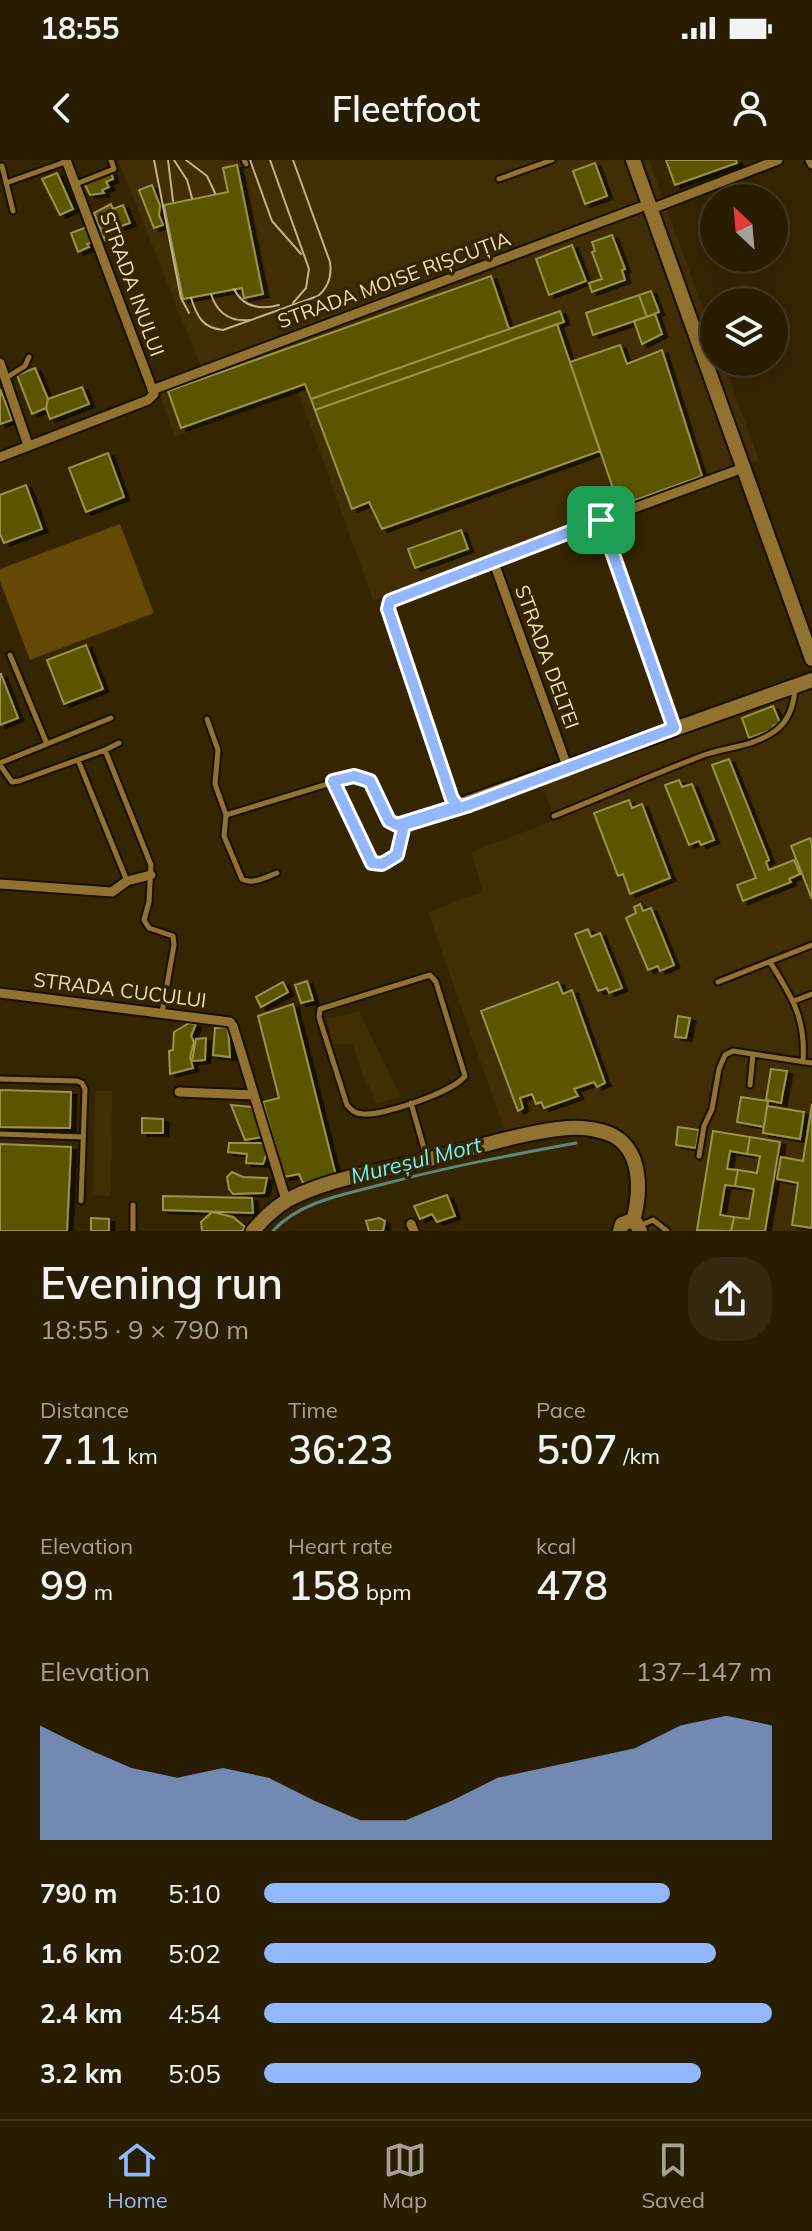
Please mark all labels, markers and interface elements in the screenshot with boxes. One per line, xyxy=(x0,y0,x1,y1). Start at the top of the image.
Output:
text: 18:55 xyxy=(40,9,119,47)
icon: back xyxy=(40,86,84,130)
text: Fleetfoot xyxy=(332,86,480,131)
icon: person xyxy=(728,86,772,130)
north arrow xyxy=(700,184,788,272)
map controls xyxy=(700,184,788,376)
street label: STRADA INULUI xyxy=(95,208,170,360)
street label: STRADA MOISE RIȘCUȚIA xyxy=(274,226,514,334)
button: layers xyxy=(700,288,788,376)
pin xyxy=(567,486,635,554)
icon: arrive xyxy=(579,498,623,542)
street label: STRADA DELTEI xyxy=(510,581,585,732)
street label: STRADA CUCULUI xyxy=(32,967,208,1013)
water label: Mureșul Mort xyxy=(348,1130,485,1190)
text: Evening run xyxy=(40,1255,283,1310)
button: share xyxy=(688,1257,772,1341)
text: 18:55 · 9 × 790 m xyxy=(40,1313,249,1346)
text: Distance xyxy=(40,1396,129,1424)
text: Time xyxy=(288,1396,338,1424)
text: Pace xyxy=(536,1396,586,1424)
text: 7.11 xyxy=(40,1424,121,1474)
text: 36:23 xyxy=(288,1424,393,1474)
text: 5:07 xyxy=(536,1424,617,1474)
text: km xyxy=(121,1442,158,1470)
text: /km xyxy=(617,1442,660,1470)
text: Elevation xyxy=(40,1532,133,1560)
text: Heart rate xyxy=(288,1532,393,1560)
text: kcal xyxy=(536,1532,576,1560)
text: 99 xyxy=(40,1560,88,1610)
text: 158 xyxy=(288,1560,360,1610)
text: 478 xyxy=(536,1560,608,1610)
text: m xyxy=(88,1578,113,1606)
text: bpm xyxy=(360,1578,411,1606)
text: Elevation xyxy=(40,1655,150,1688)
text: 137–147 m xyxy=(636,1655,772,1688)
text: 790 m xyxy=(40,1877,117,1910)
text: 5:10 xyxy=(168,1877,221,1910)
text: 1.6 km xyxy=(40,1937,123,1970)
text: 5:02 xyxy=(168,1937,221,1970)
text: 2.4 km xyxy=(40,1997,123,2030)
text: 4:54 xyxy=(168,1997,221,2030)
text: 3.2 km xyxy=(40,2057,123,2090)
text: 5:05 xyxy=(168,2057,221,2090)
tab: Home xyxy=(107,2138,168,2214)
tab: Map xyxy=(382,2138,427,2214)
tab: Saved xyxy=(641,2138,705,2214)

